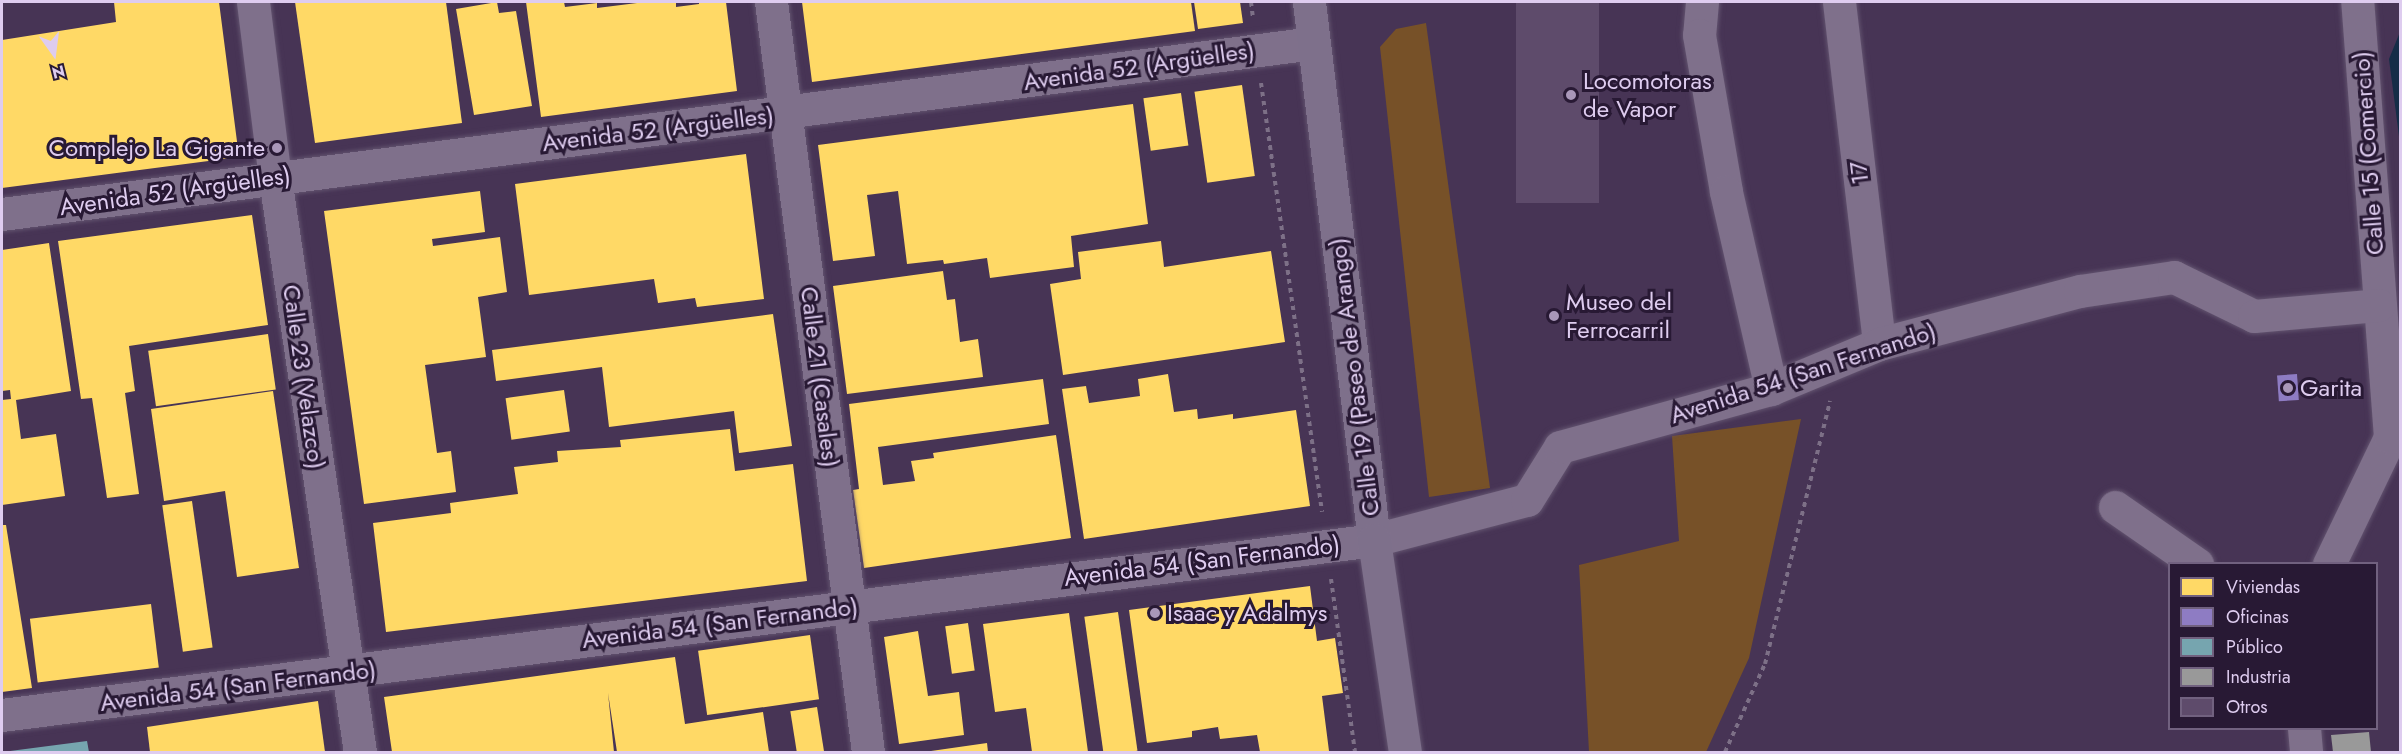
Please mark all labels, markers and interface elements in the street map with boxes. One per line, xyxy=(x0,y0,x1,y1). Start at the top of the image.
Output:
north arrow xyxy=(24,24,84,84)
street label: Avenida 52 (Argüelles) xyxy=(1022,36,1256,96)
street label: Calle 15 (Comercio) xyxy=(2347,50,2389,256)
text: N xyxy=(50,59,67,85)
place label: Locomotoras de Vapor xyxy=(1583,67,1712,123)
marker: Locomotoras de Vapor xyxy=(1564,88,1578,102)
street label: Avenida 52 (Argüelles) xyxy=(541,100,775,158)
place label: Complejo La Gigante xyxy=(49,134,265,162)
marker: Complejo La Gigante xyxy=(270,141,284,155)
street label: 17 xyxy=(1843,160,1875,186)
street label: Avenida 52 (Argüelles) xyxy=(58,161,292,221)
street label: Calle 19 (Paseo de Arango) xyxy=(1323,236,1385,518)
street label: Calle 23 (Velazco) xyxy=(277,283,331,471)
street label: Calle 21 (Casales) xyxy=(795,285,845,469)
place label: Museo del Ferrocarril xyxy=(1566,288,1672,344)
marker: Museo del Ferrocarril xyxy=(1547,309,1561,323)
street label: Avenida 54 (San Fernando) xyxy=(1666,316,1940,430)
place label: Garita xyxy=(2300,374,2362,402)
marker: Garita xyxy=(2281,381,2295,395)
street label: Avenida 54 (San Fernando) xyxy=(1062,530,1342,592)
legend xyxy=(2168,562,2378,730)
text: Viviendas xyxy=(2226,574,2300,600)
street label: Avenida 54 (San Fernando) xyxy=(580,592,860,654)
place label: Isaac y Adalmys xyxy=(1167,599,1327,627)
text: Oficinas xyxy=(2226,604,2289,630)
marker: Isaac y Adalmys xyxy=(1148,606,1162,620)
text: Público xyxy=(2226,634,2283,660)
street label: Avenida 54 (San Fernando) xyxy=(98,655,378,717)
text: Industria xyxy=(2226,664,2291,690)
text: Otros xyxy=(2226,694,2268,720)

